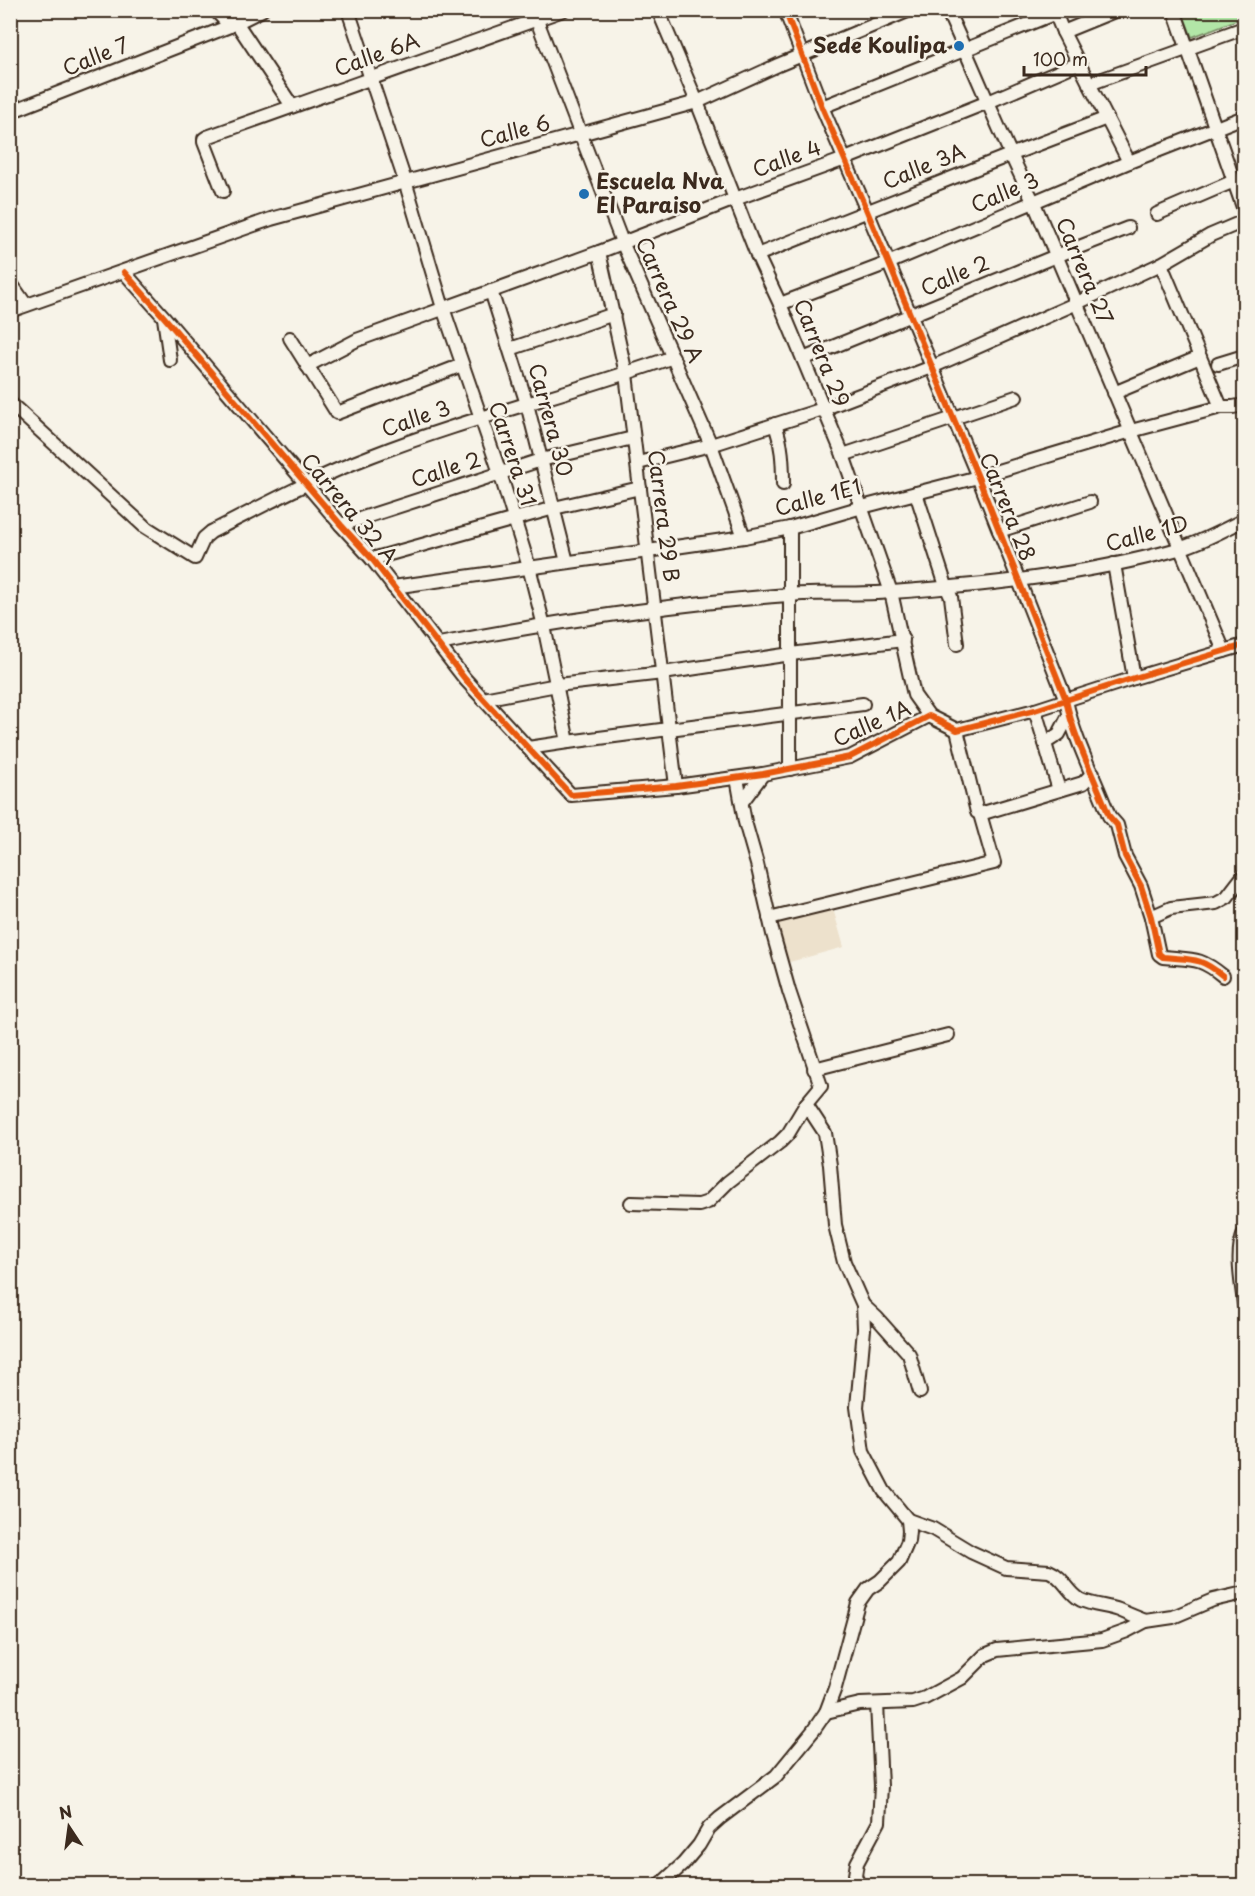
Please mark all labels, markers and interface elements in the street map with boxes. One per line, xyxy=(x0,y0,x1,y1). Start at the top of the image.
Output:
street label: Calle 6A xyxy=(329,23,423,83)
street label: Calle 7 xyxy=(57,27,133,83)
place label: Sede Koulipa xyxy=(813,28,947,60)
marker: Sede Koulipa xyxy=(952,39,966,53)
scale bar xyxy=(1024,39,1146,77)
text: 100 m xyxy=(1033,45,1088,72)
street label: Calle 6 xyxy=(476,105,553,155)
street label: Calle 4 xyxy=(747,130,825,184)
street label: Calle 3A xyxy=(877,134,969,196)
street label: Calle 3 xyxy=(965,163,1043,220)
place label: Escuela Nva El Paraiso xyxy=(596,164,725,220)
marker: Escuela Nva El Paraiso xyxy=(577,187,591,201)
street label: Carrera 27 xyxy=(1049,212,1123,329)
street label: Carrera 29 A xyxy=(629,231,713,367)
street label: Calle 2 xyxy=(915,245,994,303)
street label: Carrera 29 xyxy=(787,293,859,411)
street label: Carrera 30 xyxy=(521,359,582,480)
street label: Calle 3 xyxy=(377,390,454,444)
street label: Carrera 31 xyxy=(482,397,546,510)
street label: Calle 2 xyxy=(406,442,485,494)
street label: Carrera 32 A xyxy=(294,445,407,570)
street label: Carrera 28 xyxy=(973,447,1045,565)
street label: Carrera 29 B xyxy=(641,448,689,584)
street label: Calle 1E1 xyxy=(771,469,864,523)
street label: Calle 1D xyxy=(1101,506,1192,558)
street label: Calle 1A xyxy=(827,691,915,754)
north arrow xyxy=(39,1797,99,1857)
text: N xyxy=(57,1798,74,1825)

